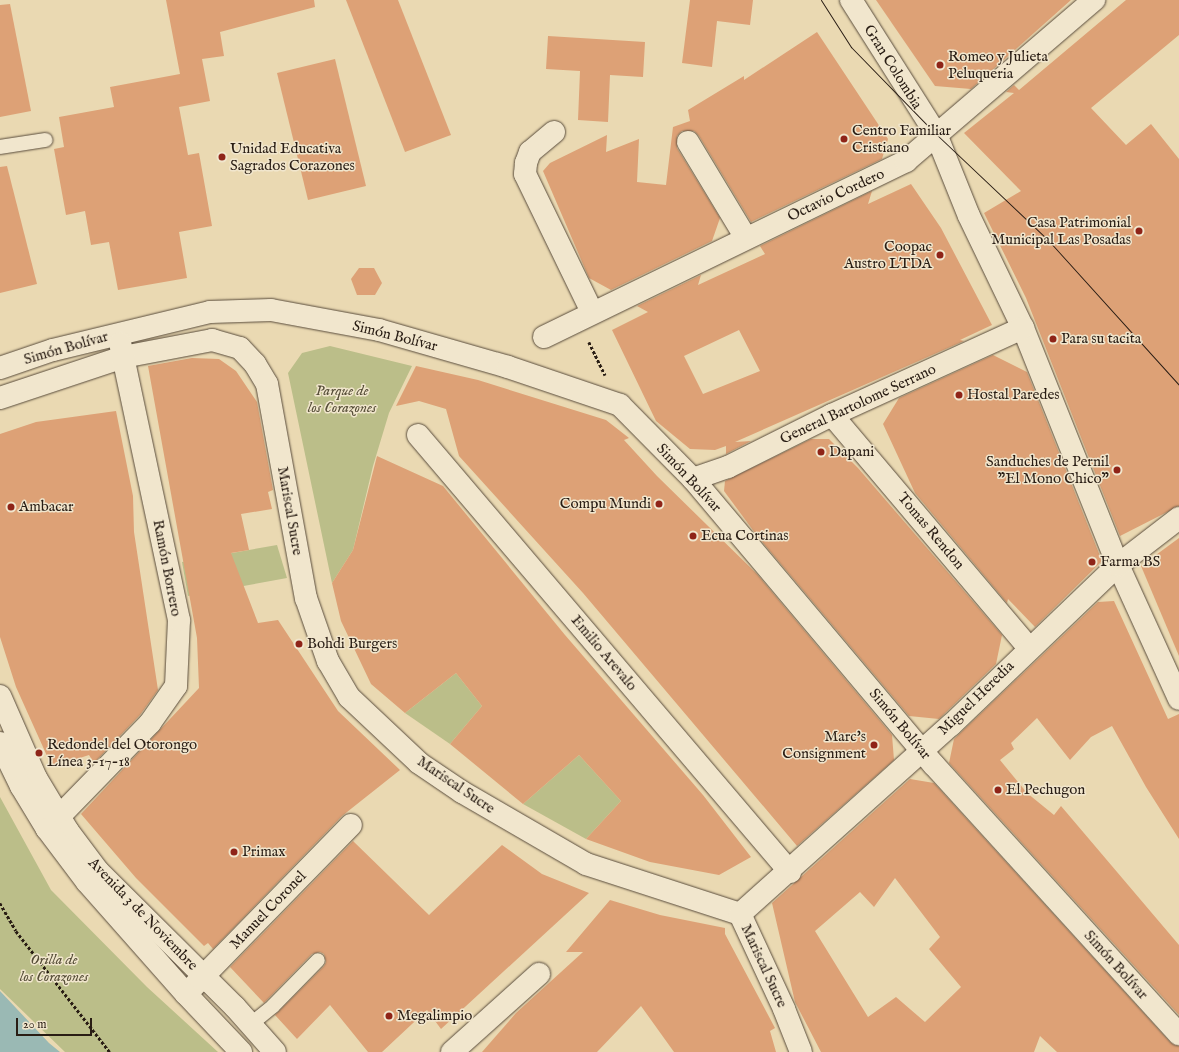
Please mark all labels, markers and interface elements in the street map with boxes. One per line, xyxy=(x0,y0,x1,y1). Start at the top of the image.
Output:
street label: Gran Colombia xyxy=(860,22,926,112)
place label: Romeo y Julieta Peluqueria xyxy=(948,47,1048,82)
marker: Romeo y Julieta Peluqueria xyxy=(935,60,945,70)
place label: Centro Familiar Cristiano xyxy=(852,121,951,156)
marker: Centro Familiar Cristiano xyxy=(839,134,849,144)
place label: Unidad Educativa Sagrados Corazones xyxy=(230,139,355,174)
marker: Unidad Educativa Sagrados Corazones xyxy=(217,152,227,162)
street label: Octavio Cordero xyxy=(785,165,887,225)
place label: Casa Patrimonial Municipal Las Posadas xyxy=(991,213,1131,248)
marker: Casa Patrimonial Municipal Las Posadas xyxy=(1134,226,1144,236)
place label: Coopac Austro LTDA xyxy=(844,237,932,272)
marker: Coopac Austro LTDA xyxy=(935,250,945,260)
street label: Simón Bolívar xyxy=(351,317,439,355)
street label: Simón Bolívar xyxy=(22,327,110,369)
place label: Para su tacita xyxy=(1061,330,1141,348)
marker: Para su tacita xyxy=(1048,334,1058,344)
street label: General Bartolome Serrano xyxy=(777,360,939,448)
park label: Parque de los Corazones xyxy=(308,381,376,416)
place label: Hostal Paredes xyxy=(967,386,1060,404)
marker: Hostal Paredes xyxy=(954,390,964,400)
street label: Simón Bolívar xyxy=(653,440,725,516)
place label: Dapani xyxy=(829,443,874,461)
marker: Dapani xyxy=(816,447,826,457)
place label: Sanduches de Pernil "El Mono Chico" xyxy=(986,452,1109,487)
street label: Mariscal Sucre xyxy=(273,465,307,557)
marker: Sanduches de Pernil "El Mono Chico" xyxy=(1112,465,1122,475)
street label: Tomas Rendon xyxy=(894,489,968,573)
place label: Compu Mundi xyxy=(560,495,651,513)
place label: Ambacar xyxy=(19,498,74,516)
marker: Compu Mundi xyxy=(654,499,664,509)
marker: Ambacar xyxy=(6,502,16,512)
street label: Ramón Borrero xyxy=(149,518,185,618)
place label: Ecua Cortinas xyxy=(701,527,789,545)
marker: Ecua Cortinas xyxy=(688,531,698,541)
place label: Farma BS xyxy=(1100,553,1160,571)
marker: Farma BS xyxy=(1087,557,1097,567)
street label: Emilio Arevalo xyxy=(567,612,641,694)
place label: Bohdi Burgers xyxy=(307,635,397,653)
marker: Bohdi Burgers xyxy=(294,639,304,649)
street label: Miguel Heredia xyxy=(934,657,1018,739)
street label: Simón Bolívar xyxy=(865,685,935,763)
place label: Marc's Consignment xyxy=(782,727,866,762)
place label: Redondel del Otorongo Línea 3-17-18 xyxy=(47,735,197,770)
marker: Marc's Consignment xyxy=(869,740,879,750)
marker: Redondel del Otorongo Línea 3-17-18 xyxy=(34,748,44,758)
street label: Mariscal Sucre xyxy=(414,752,498,818)
place label: El Pechugon xyxy=(1006,781,1085,799)
marker: El Pechugon xyxy=(993,785,1003,795)
place label: Primax xyxy=(242,843,286,861)
marker: Primax xyxy=(229,847,239,857)
street label: Avenida 3 de Noviembre xyxy=(84,854,202,974)
street label: Manuel Coronel xyxy=(226,867,310,953)
street label: Mariscal Sucre xyxy=(737,921,791,1011)
street label: Simón Bolívar xyxy=(1080,927,1152,1003)
park label: Orilla de los Corazones xyxy=(20,950,88,985)
place label: Megalimpio xyxy=(397,1007,472,1025)
scale bar xyxy=(18,1010,94,1036)
marker: Megalimpio xyxy=(384,1011,394,1021)
text: 20 m xyxy=(23,1017,46,1032)

